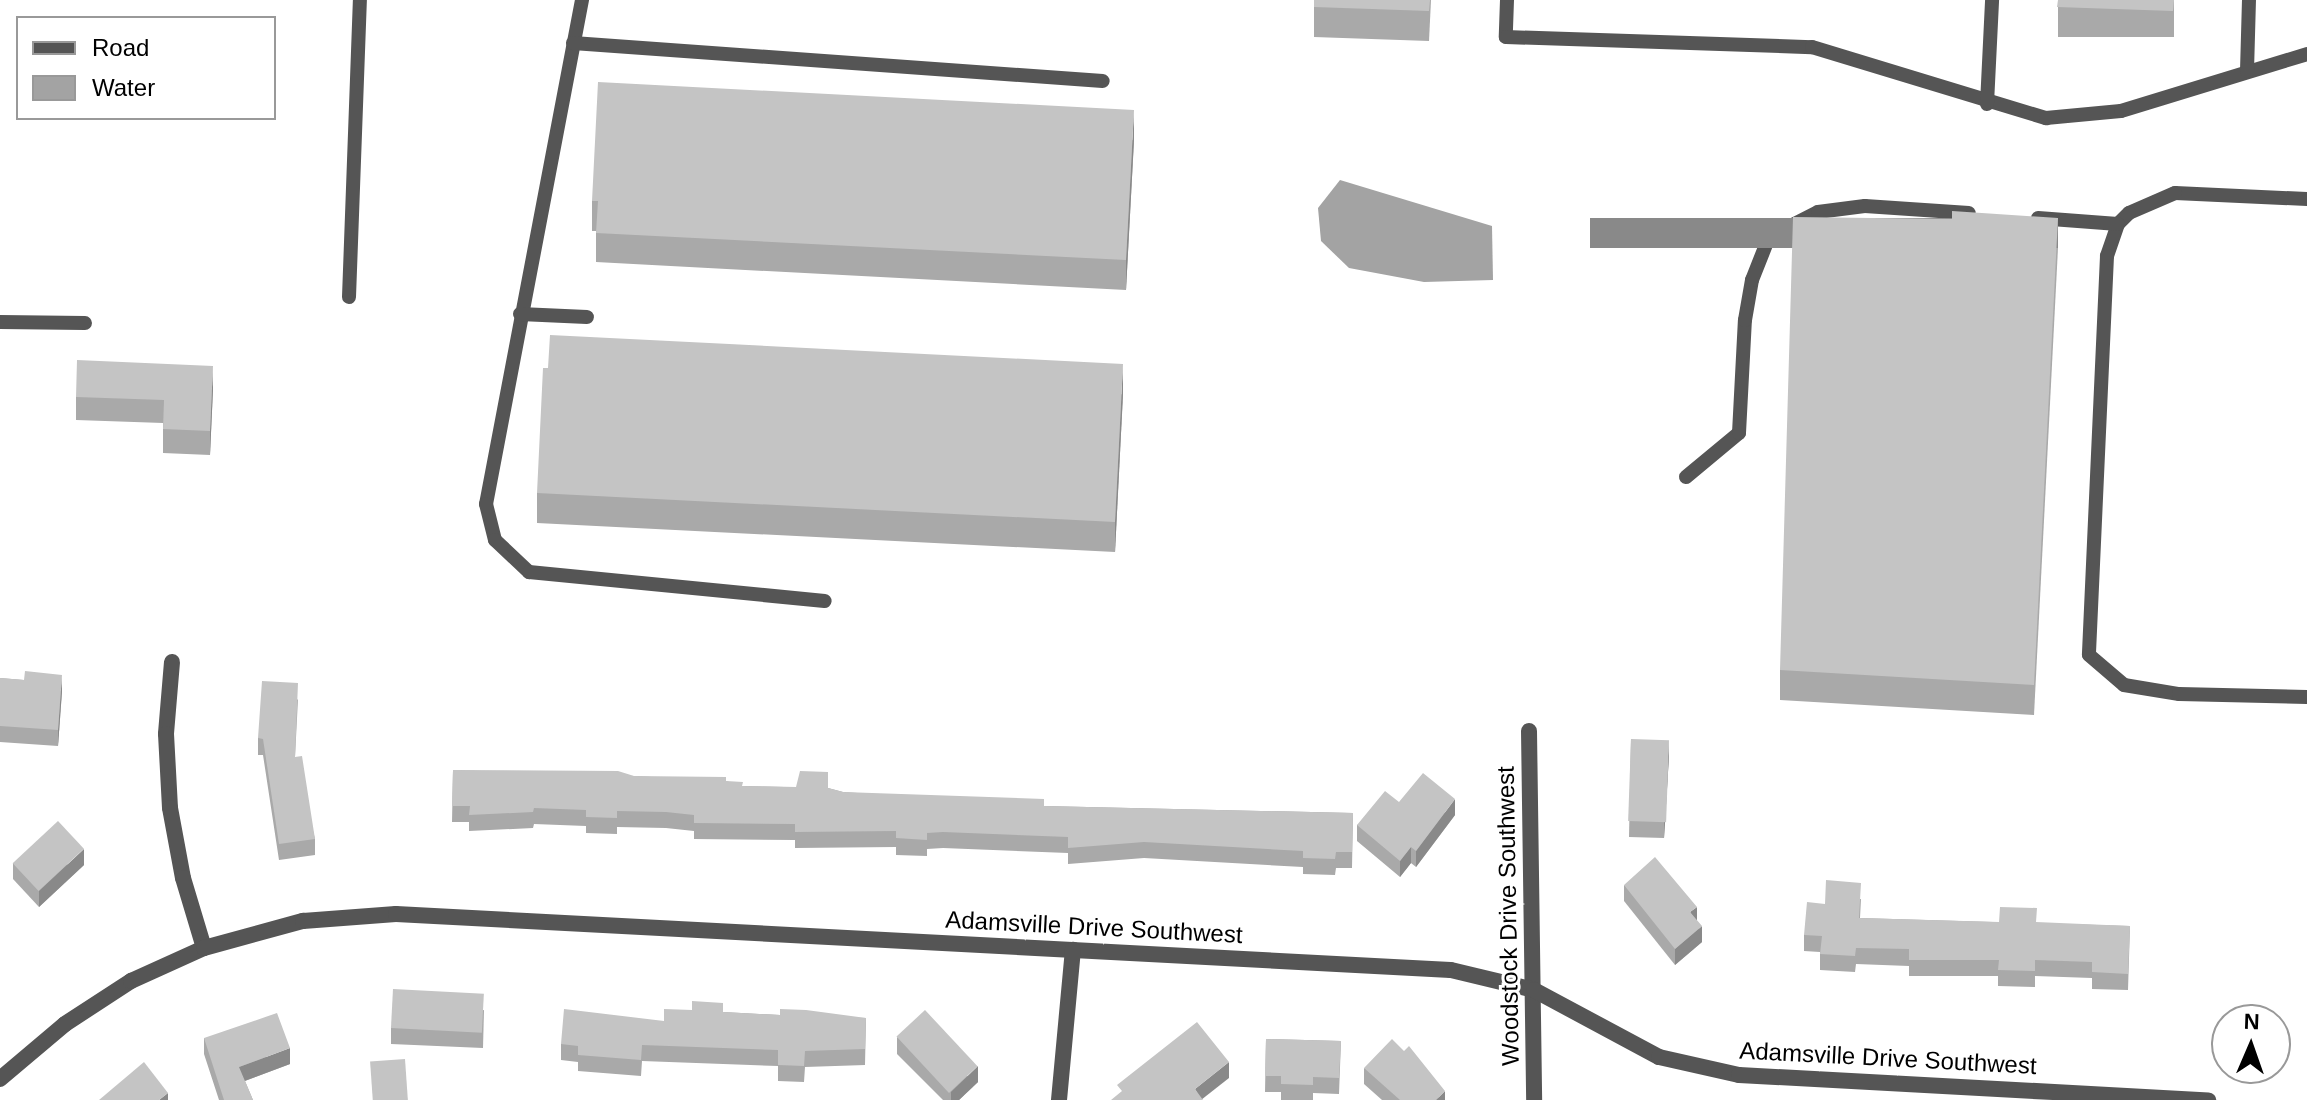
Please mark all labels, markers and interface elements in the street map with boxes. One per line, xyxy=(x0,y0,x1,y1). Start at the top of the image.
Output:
legend xyxy=(16,16,276,120)
text: Road xyxy=(92,34,149,61)
text: Water xyxy=(92,74,155,101)
street label: Woodstock Drive Southwest xyxy=(1491,766,1525,1066)
street label: Adamsville Drive Southwest xyxy=(945,905,1243,949)
north arrow xyxy=(2211,1004,2291,1084)
text: N xyxy=(2243,1009,2260,1034)
street label: Adamsville Drive Southwest xyxy=(1739,1036,2037,1080)

